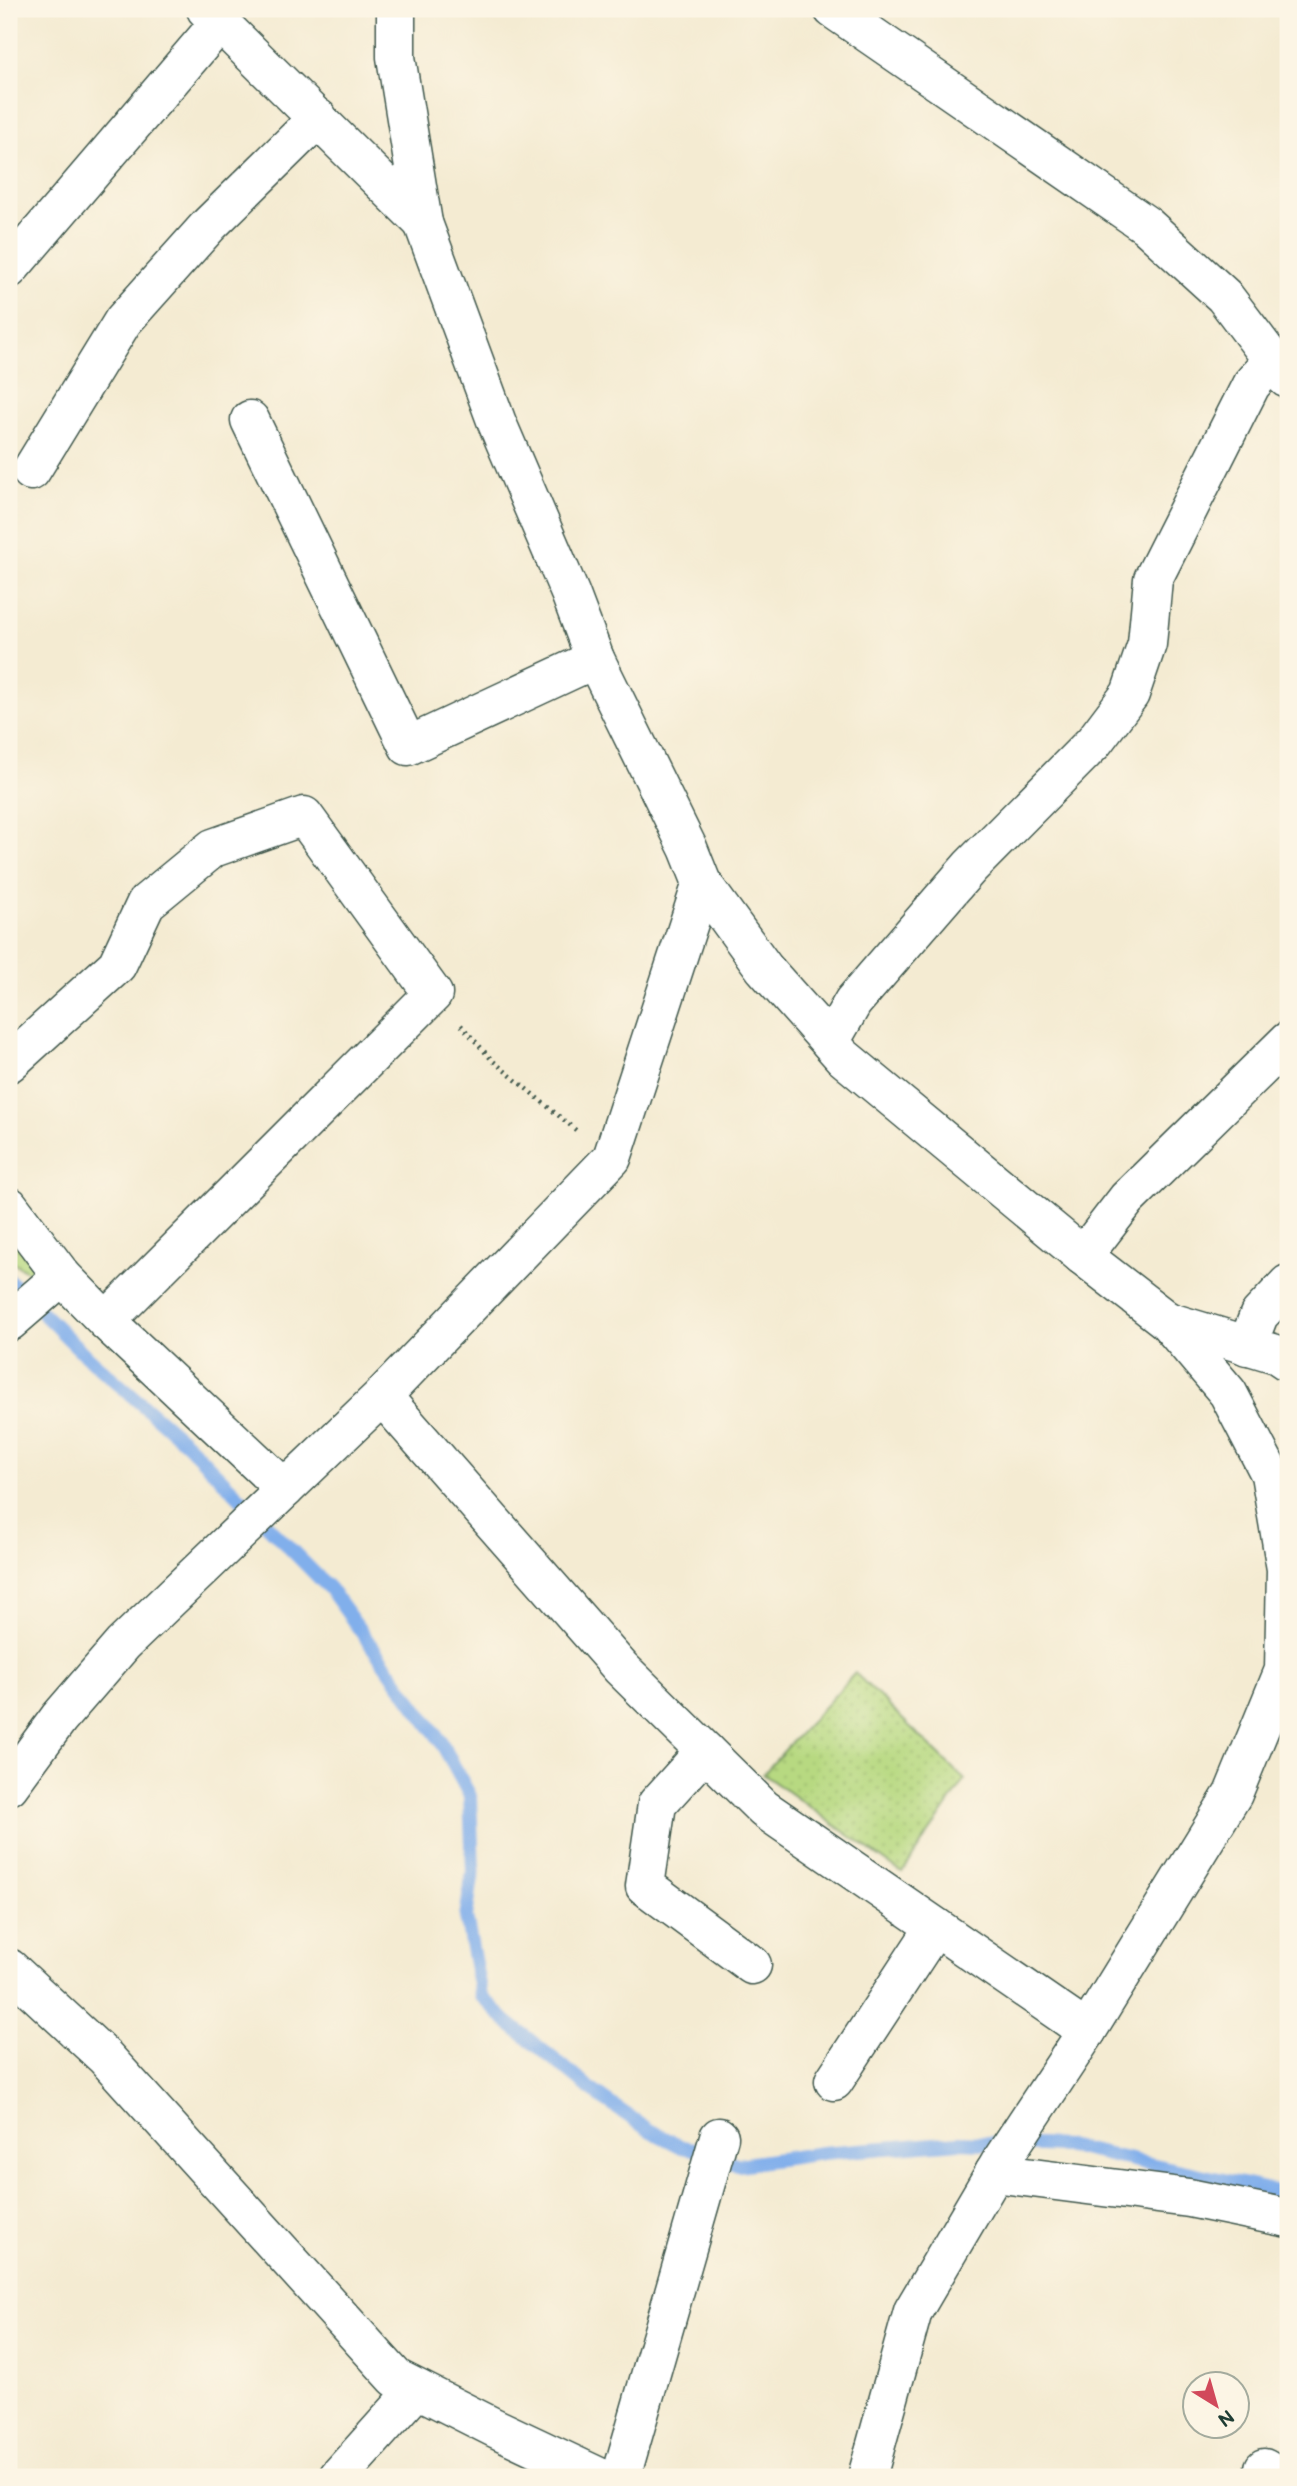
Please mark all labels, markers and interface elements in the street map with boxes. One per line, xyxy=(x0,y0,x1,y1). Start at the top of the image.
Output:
north arrow xyxy=(1182,2370,1252,2440)
text: N xyxy=(1213,2404,1238,2431)

